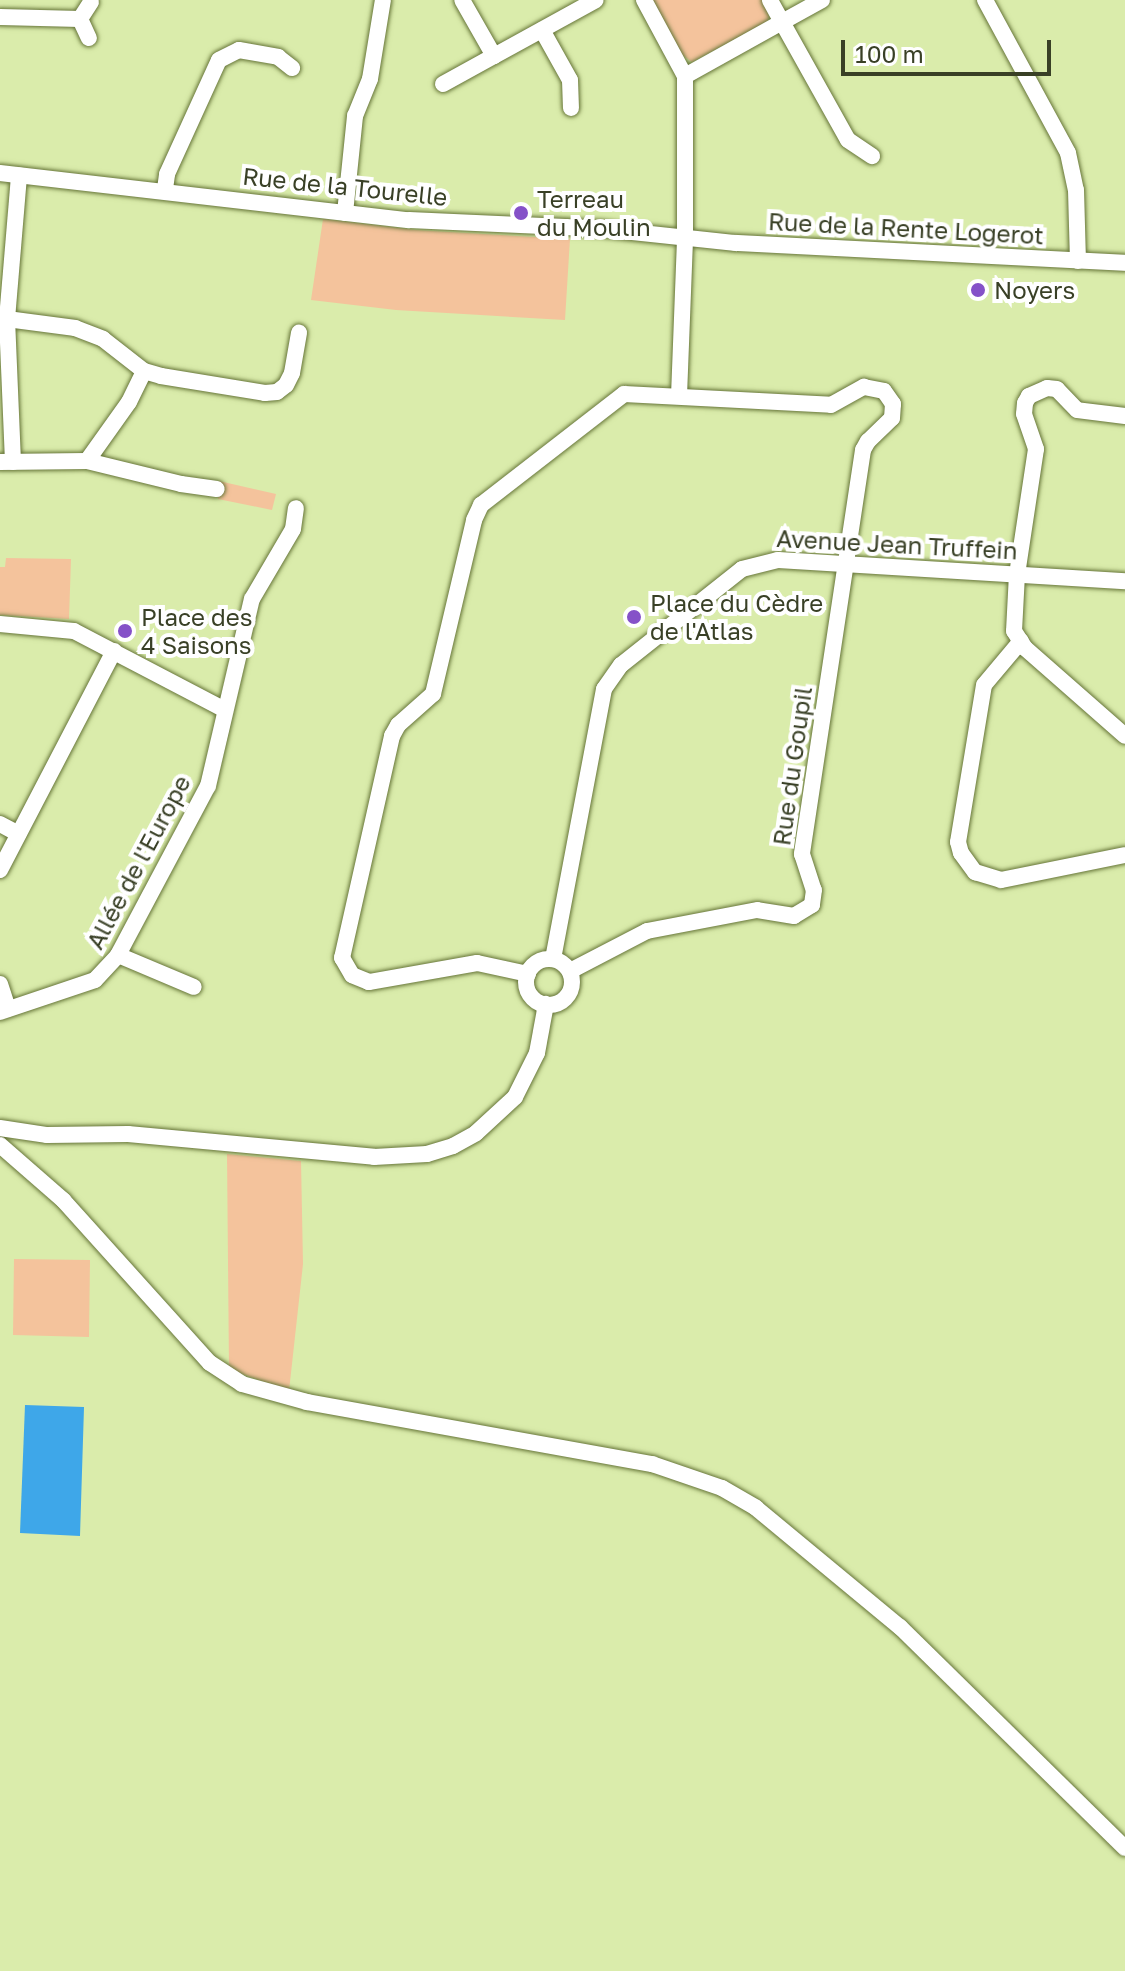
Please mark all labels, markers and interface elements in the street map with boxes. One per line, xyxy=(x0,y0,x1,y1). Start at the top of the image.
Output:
scale bar xyxy=(845,24,1055,74)
text: 100 m xyxy=(855,39,924,68)
street label: Rue de la Tourelle xyxy=(241,161,449,211)
place label: Terreau du Moulin xyxy=(537,185,651,241)
marker: Terreau du Moulin xyxy=(512,204,530,222)
street label: Rue de la Rente Logerot xyxy=(767,206,1045,250)
place label: Noyers xyxy=(994,276,1075,304)
marker: Noyers xyxy=(969,281,987,299)
street label: Avenue Jean Truffein xyxy=(776,523,1018,565)
place label: Place du Cèdre de l'Atlas xyxy=(650,589,823,645)
place label: Place des 4 Saisons xyxy=(141,603,252,659)
marker: Place du Cèdre de l'Atlas xyxy=(625,608,643,626)
marker: Place des 4 Saisons xyxy=(116,622,134,640)
street label: Rue du Goupil xyxy=(767,685,817,847)
street label: Allée de l'Europe xyxy=(80,770,196,954)

